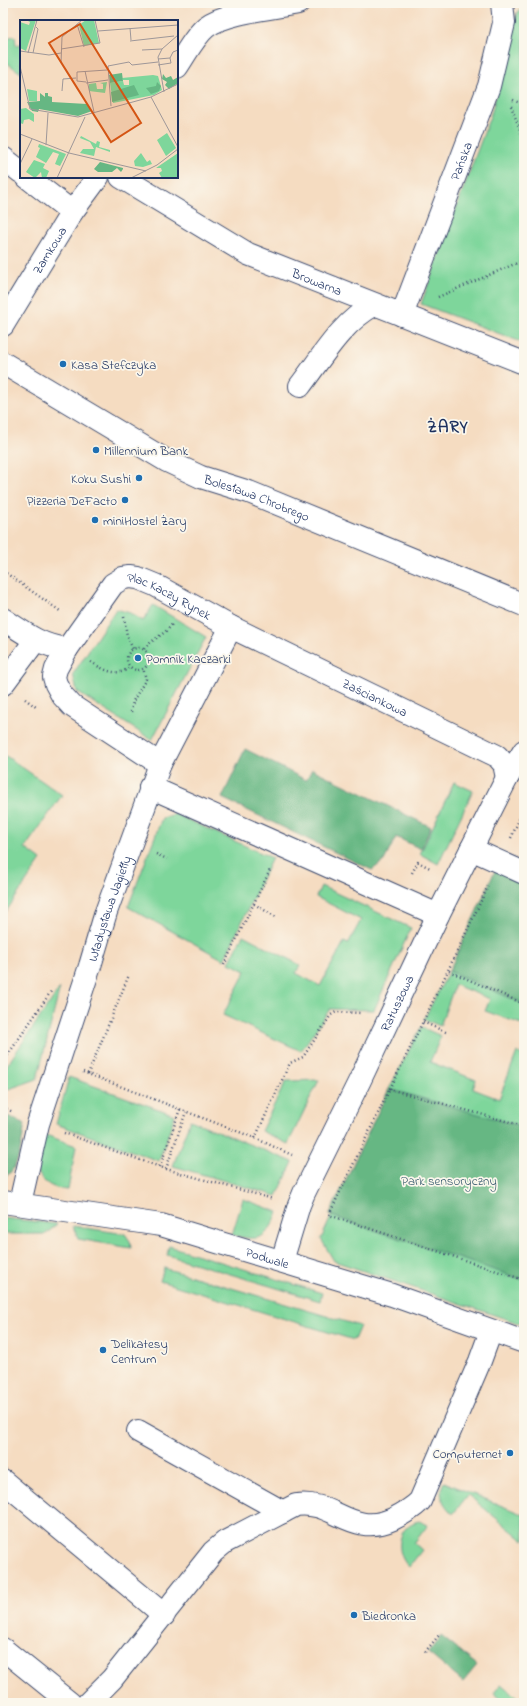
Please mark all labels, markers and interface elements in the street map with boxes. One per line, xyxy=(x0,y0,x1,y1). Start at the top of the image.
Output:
inset map xyxy=(20,20,178,178)
street label: Pańska xyxy=(446,139,478,183)
street label: Zamkowa xyxy=(28,223,72,278)
street label: Browarna xyxy=(288,264,345,301)
place label: Kasa Stefczyka xyxy=(71,356,156,376)
marker: Kasa Stefczyka xyxy=(58,359,68,369)
district label: ŻARY xyxy=(427,415,469,440)
place label: Millennium Bank xyxy=(104,442,188,461)
marker: Millennium Bank xyxy=(91,445,101,455)
place label: Koku Sushi xyxy=(71,470,131,489)
street label: Bolesława Chrobrego xyxy=(200,470,312,527)
marker: Koku Sushi xyxy=(134,473,144,483)
place label: Pizzeria DeFacto xyxy=(27,492,117,511)
marker: Pizzeria DeFacto xyxy=(120,495,130,505)
place label: miniHostel Żary xyxy=(103,512,186,532)
marker: miniHostel Żary xyxy=(90,515,100,525)
street label: Plac Kaczy Rynek xyxy=(126,569,215,625)
place label: Pomnik Kaczarki xyxy=(146,650,231,669)
marker: Pomnik Kaczarki xyxy=(133,653,143,663)
street label: Zaściankowa xyxy=(339,674,410,722)
street label: Władysława Jagiełły xyxy=(84,853,138,964)
street label: Ratuszowa xyxy=(376,972,419,1035)
park label: Park sensoryczny xyxy=(401,1172,497,1192)
street label: Podwale xyxy=(243,1243,291,1274)
place label: Delikatesy Centrum xyxy=(110,1335,168,1369)
marker: Delikatesy Centrum xyxy=(98,1345,108,1355)
place label: Computernet xyxy=(433,1445,503,1464)
marker: Computernet xyxy=(505,1448,515,1458)
place label: Biedronka xyxy=(361,1607,416,1626)
marker: Biedronka xyxy=(349,1610,359,1620)

